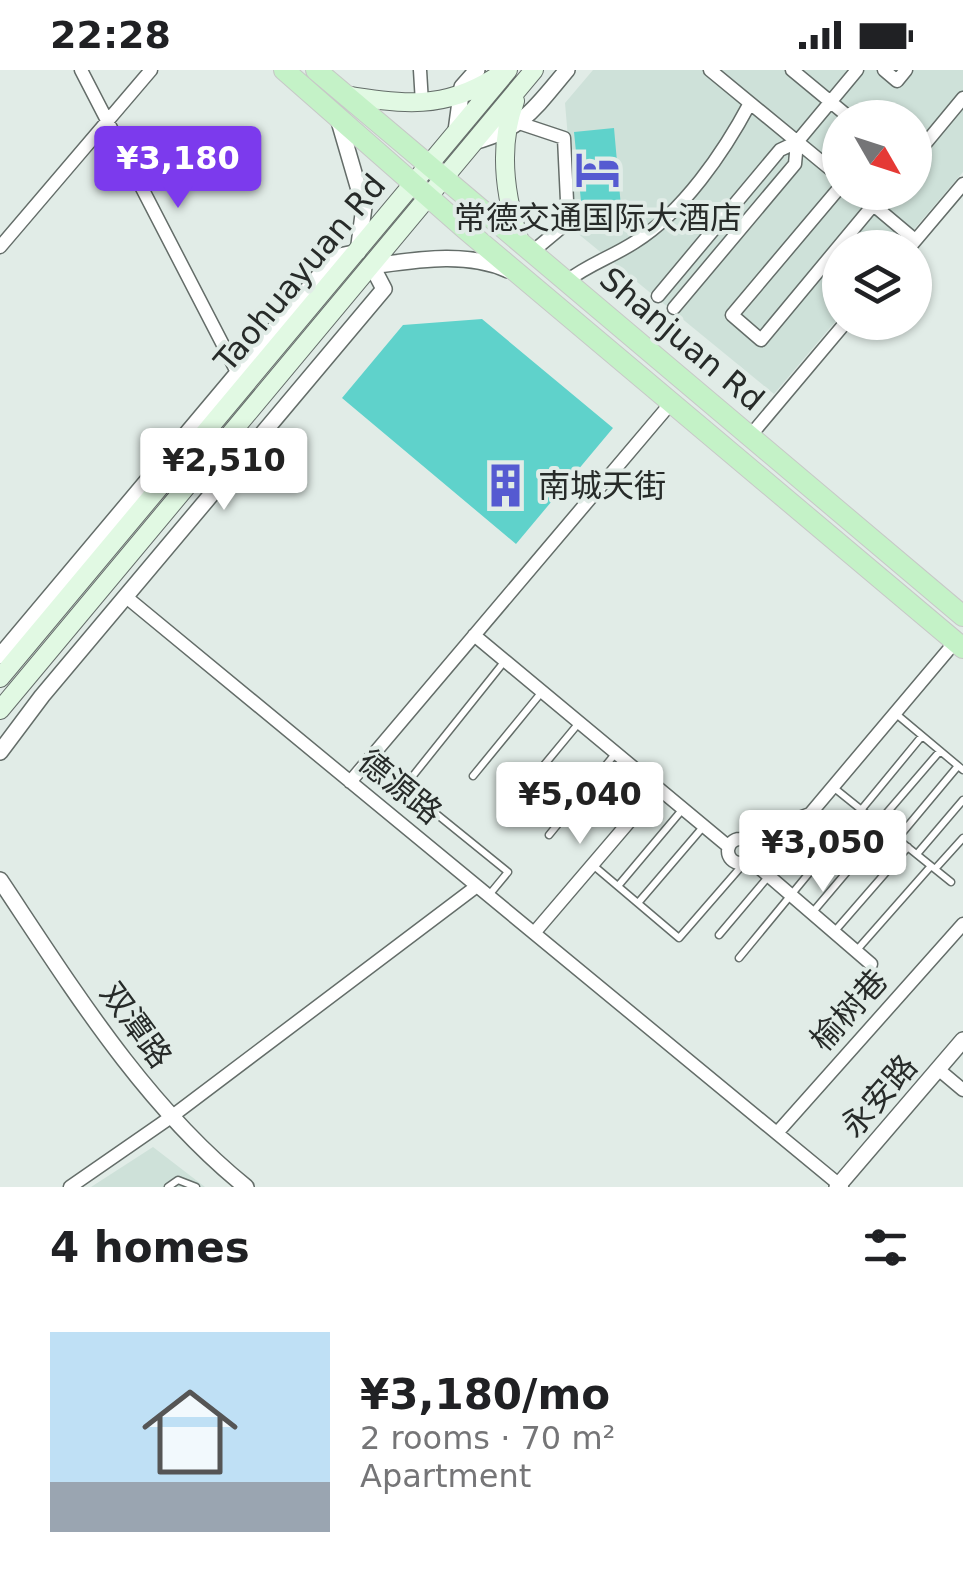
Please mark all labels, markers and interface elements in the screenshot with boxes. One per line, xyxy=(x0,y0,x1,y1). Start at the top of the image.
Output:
text: 22:28 xyxy=(50,13,171,57)
north arrow xyxy=(822,100,932,210)
map controls xyxy=(822,100,932,340)
pin: ¥3,180 xyxy=(97,126,259,211)
text: ¥3,180 xyxy=(116,139,240,177)
hotel icon: 常德交通国际大酒店 xyxy=(574,146,622,194)
street label: Taohuayuan Rd xyxy=(206,167,393,380)
place label: 常德交通国际大酒店 xyxy=(454,199,742,237)
button: layers xyxy=(822,230,932,340)
street label: Shanjuan Rd xyxy=(592,259,772,419)
pin: ¥2,510 xyxy=(143,428,305,513)
text: ¥2,510 xyxy=(162,441,286,479)
building icon: 南城天街 xyxy=(481,462,529,510)
place label: 南城天街 xyxy=(538,467,666,505)
street label: 德源路 xyxy=(351,742,449,832)
pin: ¥5,040 xyxy=(499,762,661,847)
text: ¥5,040 xyxy=(518,775,642,813)
pin: ¥3,050 xyxy=(742,810,904,895)
text: ¥3,050 xyxy=(761,823,885,861)
street label: 榆树巷 xyxy=(803,962,895,1058)
street label: 双潭路 xyxy=(92,975,180,1075)
street label: 永安路 xyxy=(833,1047,925,1145)
icon: filters xyxy=(858,1220,913,1275)
text: 4 homes xyxy=(50,1223,250,1272)
text: ¥3,180/mo xyxy=(360,1370,610,1419)
icon: home xyxy=(130,1372,250,1492)
text: 2 rooms · 70 m² xyxy=(360,1419,615,1457)
text: Apartment xyxy=(360,1457,531,1495)

